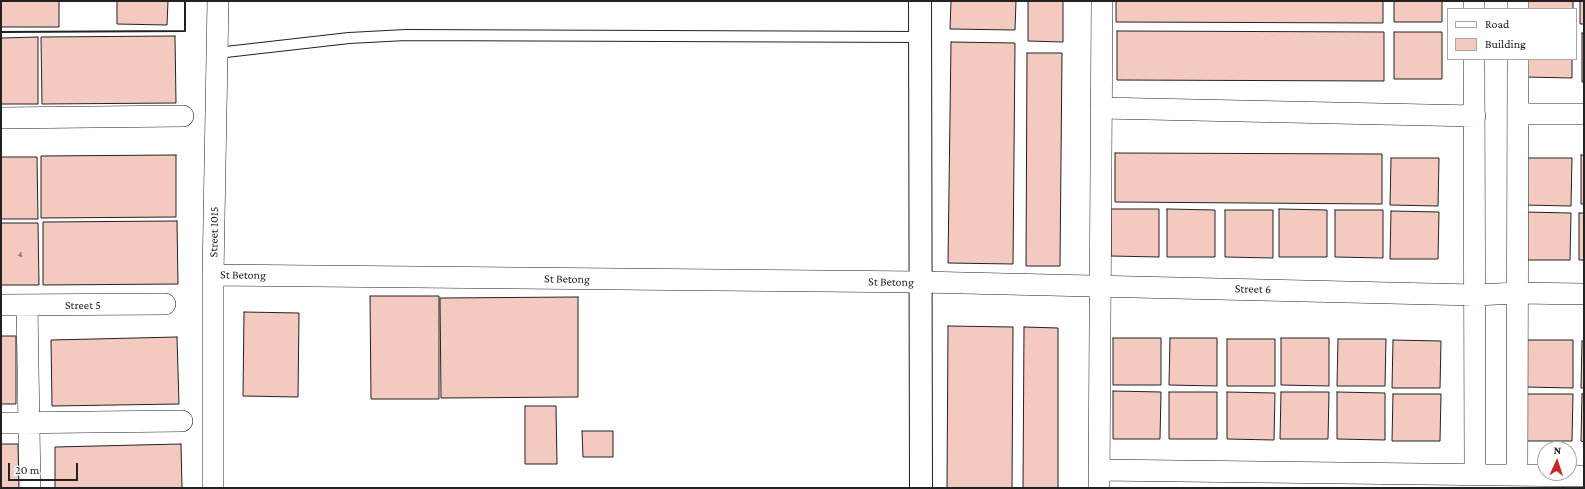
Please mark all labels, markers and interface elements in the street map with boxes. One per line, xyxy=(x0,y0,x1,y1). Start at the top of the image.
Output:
legend xyxy=(1447,8,1577,60)
text: Road xyxy=(1485,17,1509,31)
text: Building xyxy=(1485,37,1526,51)
street label: Street 1015 xyxy=(206,206,222,258)
house number: 4 xyxy=(17,248,23,260)
street label: St Betong xyxy=(220,267,266,283)
street label: St Betong xyxy=(544,271,590,287)
street label: St Betong xyxy=(868,274,914,290)
street label: Street 6 xyxy=(1235,281,1271,297)
street label: Street 5 xyxy=(65,298,101,312)
north arrow xyxy=(1537,441,1577,481)
text: N xyxy=(1554,444,1562,456)
scale bar xyxy=(10,455,80,481)
text: 20 m xyxy=(15,463,39,477)

